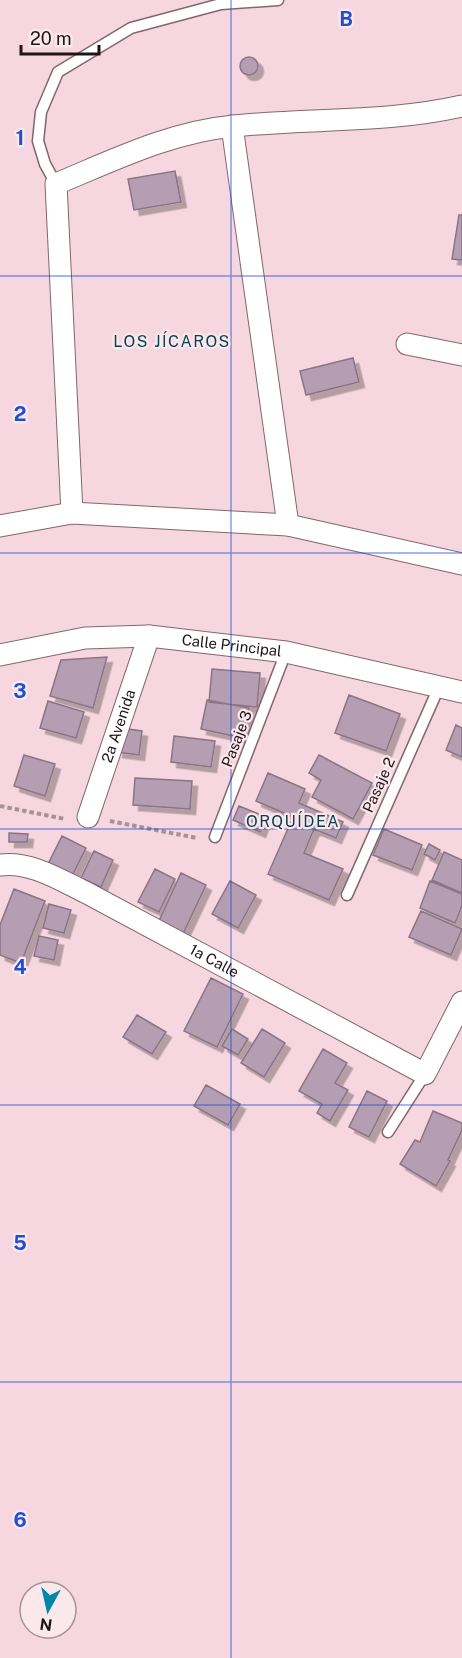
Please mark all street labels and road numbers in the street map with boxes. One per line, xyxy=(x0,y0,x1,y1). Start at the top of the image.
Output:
street label: Calle Principal xyxy=(181,631,283,659)
street label: 2a Avenida xyxy=(98,687,138,765)
street label: Pasaje 3 xyxy=(218,708,255,769)
street label: Pasaje 2 xyxy=(359,755,398,815)
street label: 1a Calle xyxy=(187,940,242,981)

